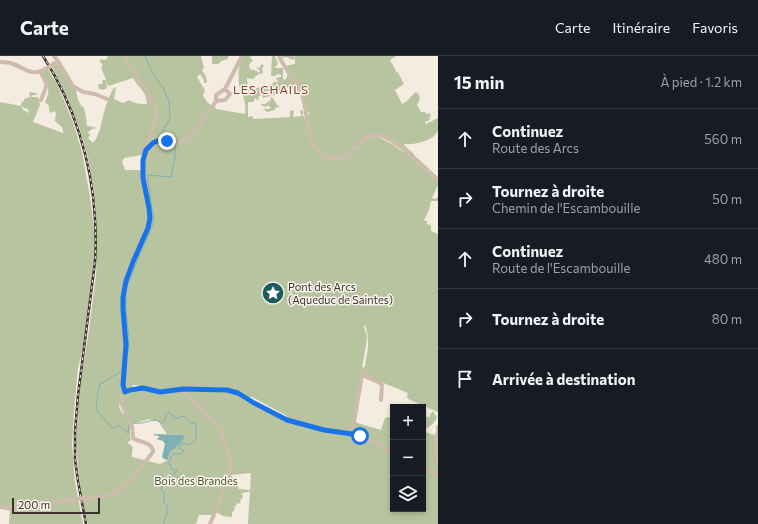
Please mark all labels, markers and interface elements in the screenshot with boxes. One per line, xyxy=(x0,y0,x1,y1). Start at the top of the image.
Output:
text: Carte xyxy=(20,16,69,39)
text: Carte xyxy=(555,19,590,36)
text: Itinéraire xyxy=(612,19,670,36)
text: Favoris xyxy=(692,19,738,36)
text: 15 min xyxy=(454,72,504,93)
text: À pied · 1.2 km xyxy=(660,74,742,90)
district label: LES CHAILS xyxy=(233,82,309,96)
text: Continuez xyxy=(492,122,563,140)
icon: ahead xyxy=(454,128,476,150)
text: 560 m xyxy=(704,131,742,147)
route end xyxy=(158,132,176,150)
text: Route des Arcs xyxy=(492,140,579,156)
text: Tournez à droite xyxy=(492,182,604,200)
icon: right xyxy=(454,188,476,210)
text: 50 m xyxy=(712,191,742,207)
text: Chemin de l'Escambouille xyxy=(492,200,640,216)
text: Continuez xyxy=(492,242,563,260)
icon: ahead xyxy=(454,248,476,270)
text: 480 m xyxy=(704,251,742,267)
text: Route de l'Escambouille xyxy=(492,260,630,276)
place icon: Pont des Arcs (Aqueduc de Saintes) xyxy=(260,280,286,306)
place label: Pont des Arcs (Aqueduc de Saintes) xyxy=(288,280,393,306)
icon: right xyxy=(454,308,476,330)
text: Tournez à droite xyxy=(492,310,604,328)
text: 80 m xyxy=(712,311,742,327)
icon: arrive xyxy=(454,368,476,390)
text: Arrivée à destination xyxy=(492,370,635,388)
map controls xyxy=(390,404,426,512)
button: + xyxy=(390,404,426,440)
route start xyxy=(351,427,369,445)
button: − xyxy=(390,440,426,476)
park label: Bois des Brandes xyxy=(154,474,238,487)
button: layers xyxy=(390,476,426,512)
scale bar xyxy=(12,496,100,515)
text: 200 m xyxy=(18,498,50,511)

